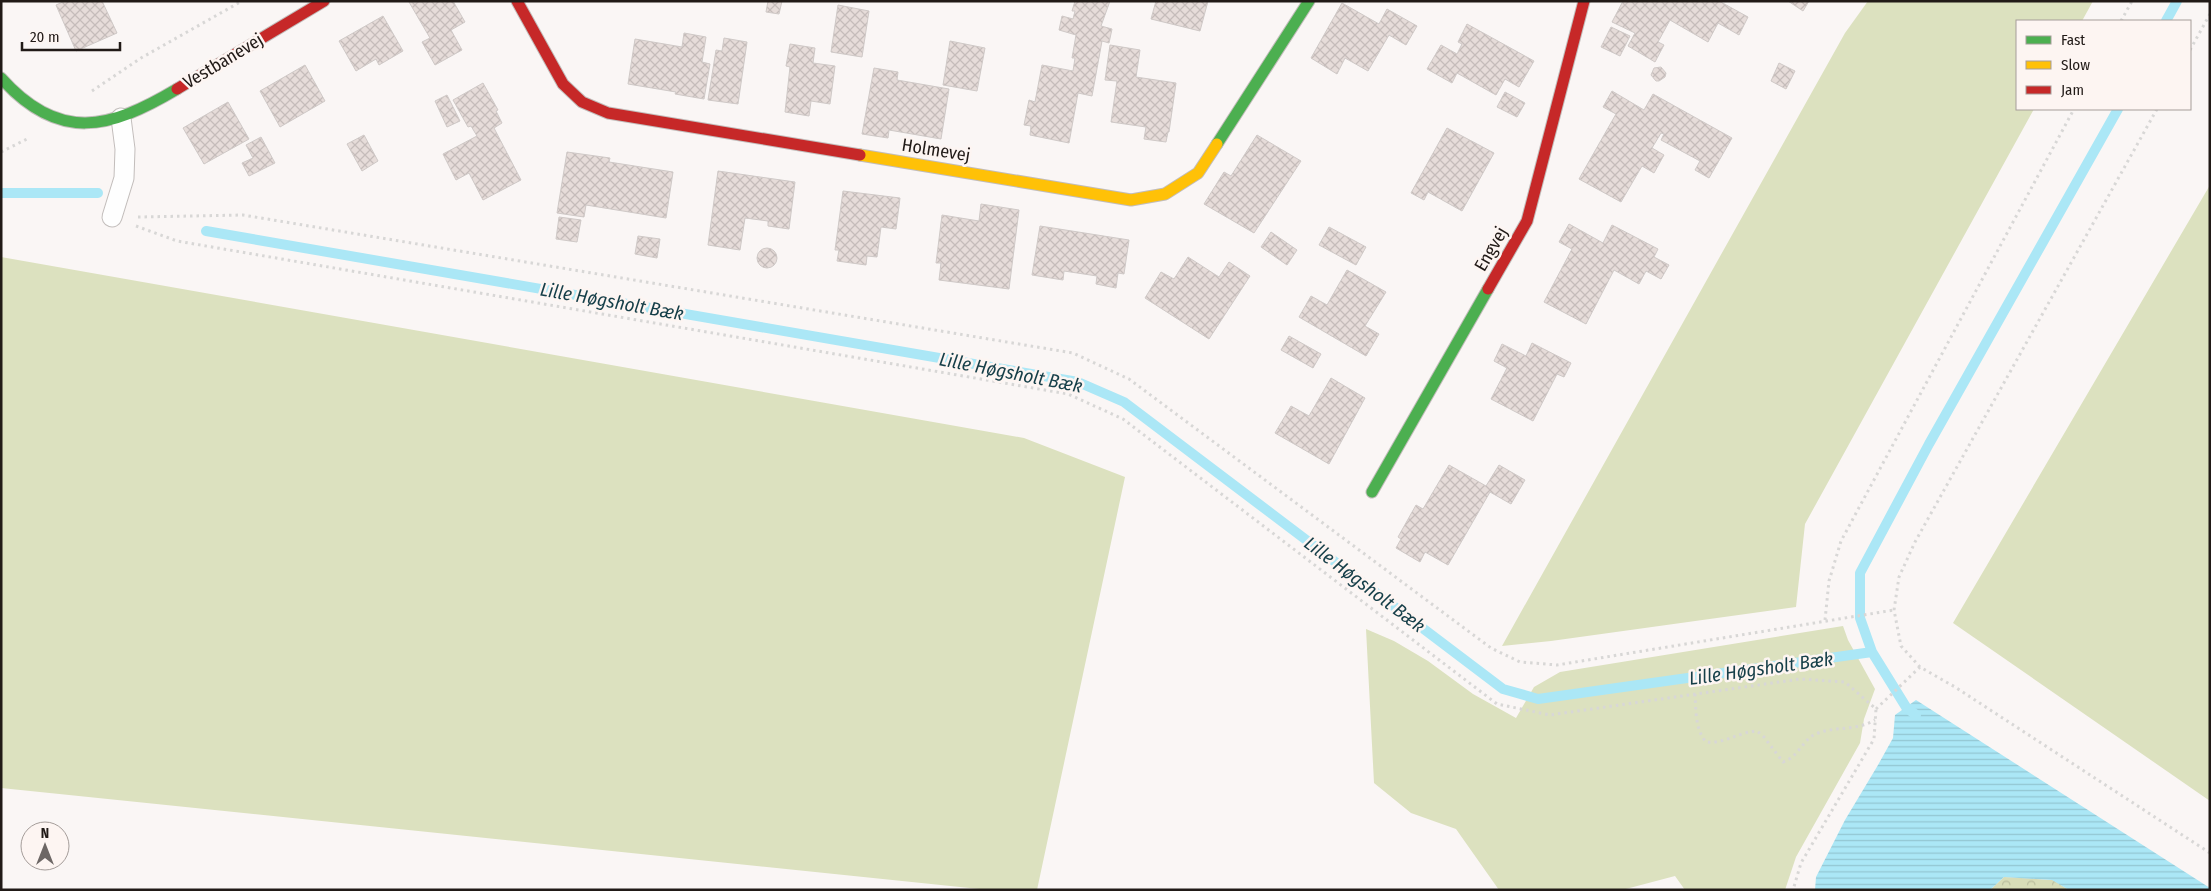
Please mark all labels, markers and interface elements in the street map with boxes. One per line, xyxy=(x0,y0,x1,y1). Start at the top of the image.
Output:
scale bar xyxy=(22,20,120,52)
legend xyxy=(2016,20,2191,110)
text: 20 m xyxy=(30,28,60,46)
street label: Vestbanevej xyxy=(179,29,267,93)
text: Fast xyxy=(2061,31,2085,49)
text: Slow xyxy=(2061,56,2090,74)
text: Jam xyxy=(2061,81,2084,99)
street label: Holmevej xyxy=(900,134,972,166)
street label: Engvej xyxy=(1470,223,1512,275)
water label: Lille Høgsholt Bæk xyxy=(538,278,685,325)
water label: Lille Høgsholt Bæk xyxy=(937,347,1084,398)
water label: Lille Høgsholt Bæk xyxy=(1300,532,1430,637)
water label: Lille Høgsholt Bæk xyxy=(1688,647,1835,690)
north arrow xyxy=(20,821,70,871)
text: N xyxy=(41,825,49,842)

